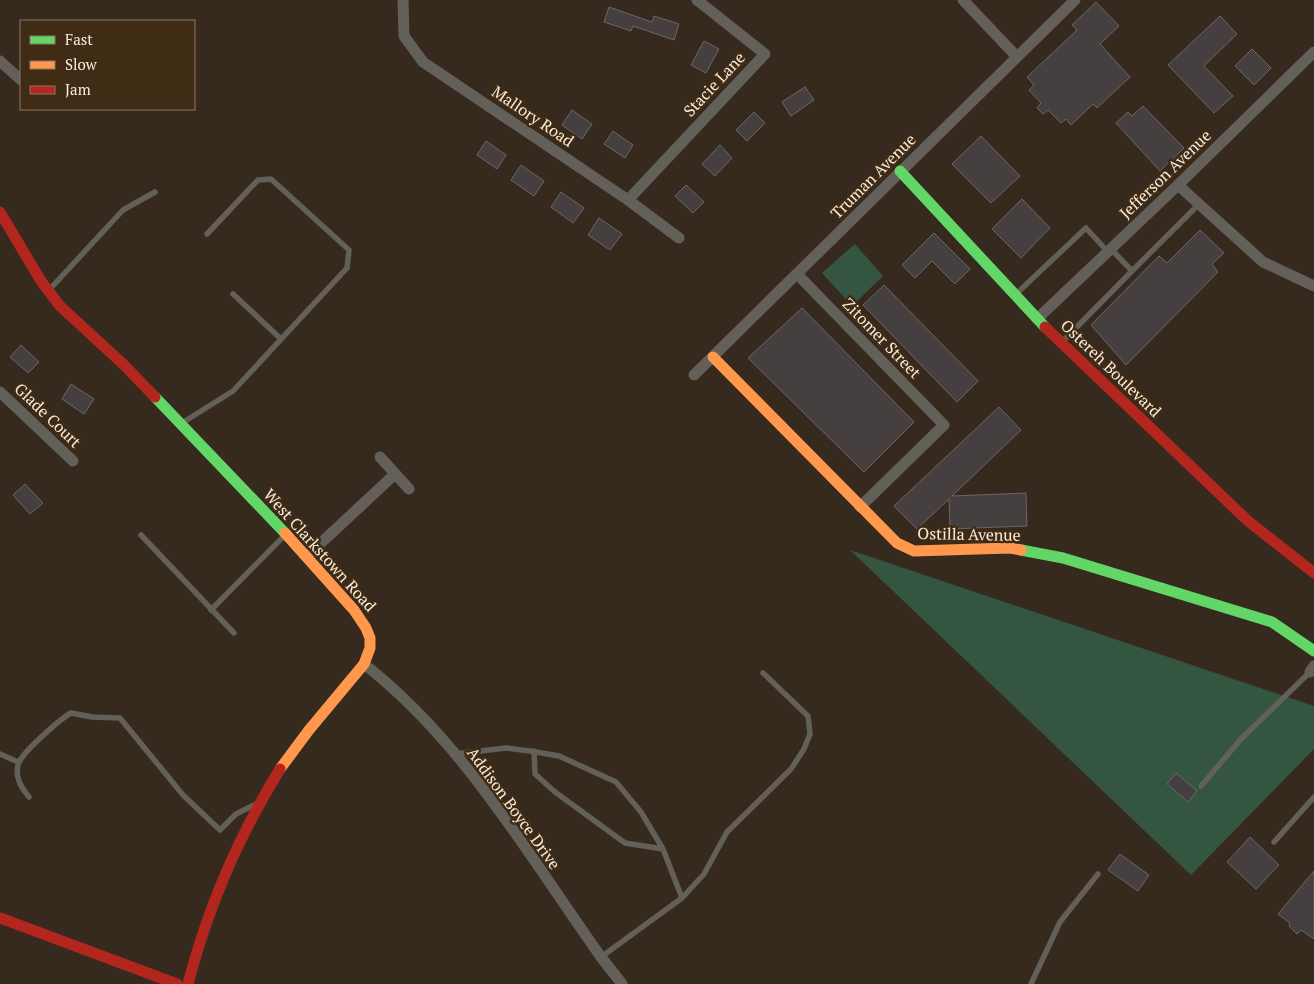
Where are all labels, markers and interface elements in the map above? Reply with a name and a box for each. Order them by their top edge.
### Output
legend [20,20,195,110]
text: Fast [65,29,93,49]
street label: Stacie Lane [678,47,750,121]
text: Slow [65,54,98,74]
text: Jam [65,79,91,99]
street label: Mallory Road [488,80,578,152]
street label: Jefferson Avenue [1114,125,1216,223]
street label: Truman Avenue [826,129,920,223]
street label: Zitomer Street [838,293,926,383]
street label: Ostereh Boulevard [1056,314,1166,422]
street label: Glade Court [10,378,86,452]
street label: West Clarkstown Road [259,484,381,616]
street label: Ostilla Avenue [917,522,1021,546]
street label: Addison Boyce Drive [462,742,566,874]

